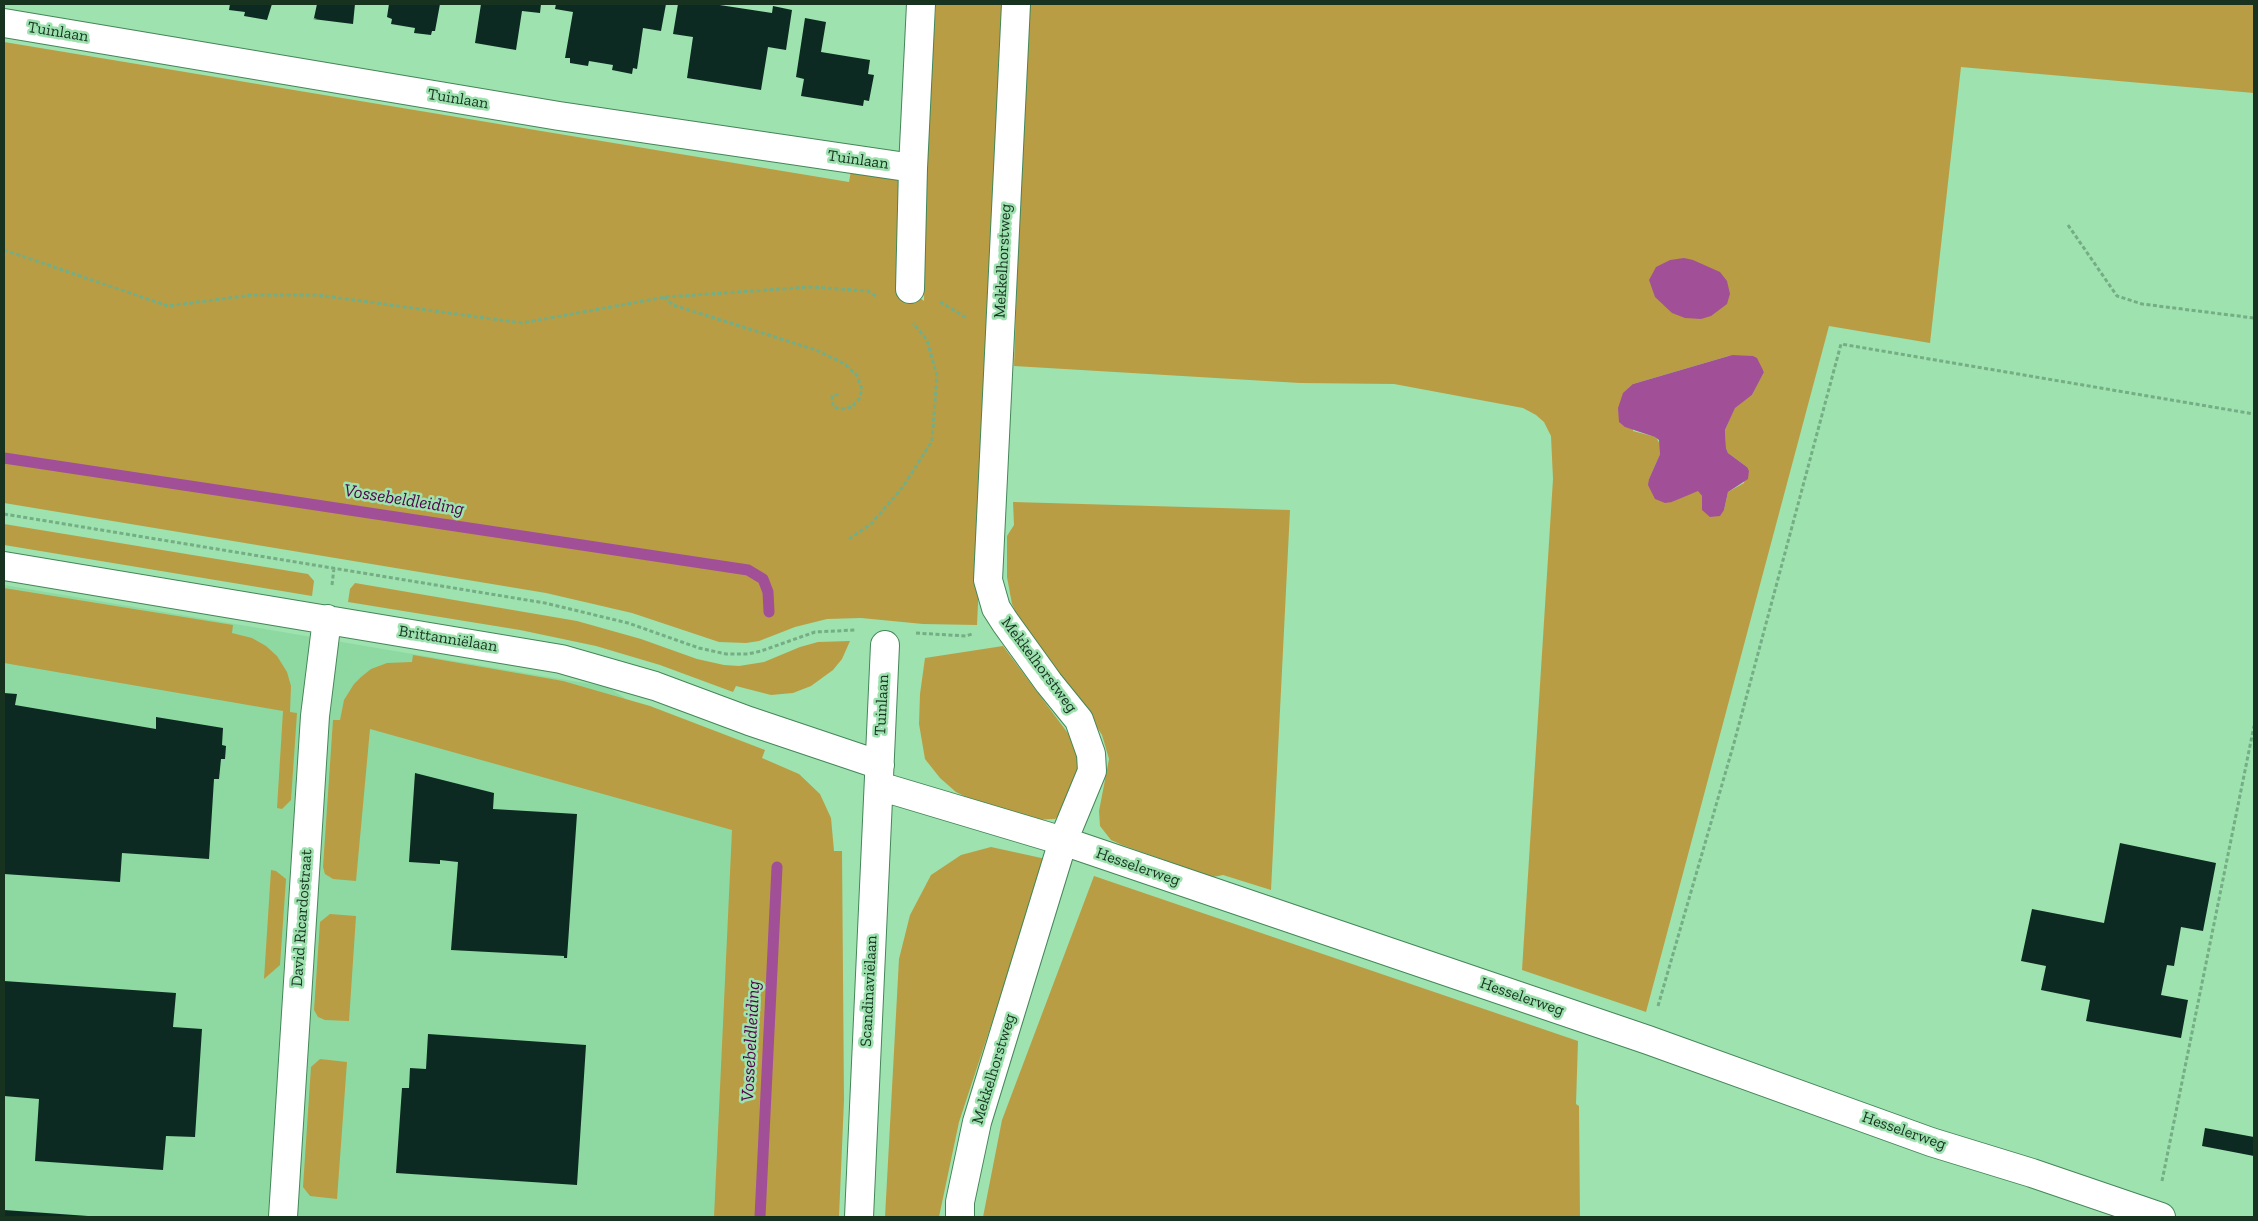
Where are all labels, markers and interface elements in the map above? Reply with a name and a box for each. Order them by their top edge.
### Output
street label: Tuinlaan [26,18,90,46]
street label: Tuinlaan [426,85,490,113]
street label: Tuinlaan [826,146,890,174]
street label: Mekkelhorstweg [990,203,1016,319]
water label: Vossebeldleiding [342,480,466,520]
street label: Mekkelhorstweg [997,613,1081,717]
street label: Brittanniëlaan [397,622,499,656]
street label: Tuinlaan [871,674,893,736]
street label: Hesselerweg [1093,844,1183,890]
street label: David Ricardostraat [288,849,316,987]
street label: Scandinaviëlaan [856,935,882,1047]
street label: Hesselerweg [1477,974,1567,1020]
water label: Vossebeldleiding [737,980,765,1102]
street label: Mekkelhorstweg [968,1011,1020,1127]
street label: Hesselerweg [1859,1108,1949,1154]

